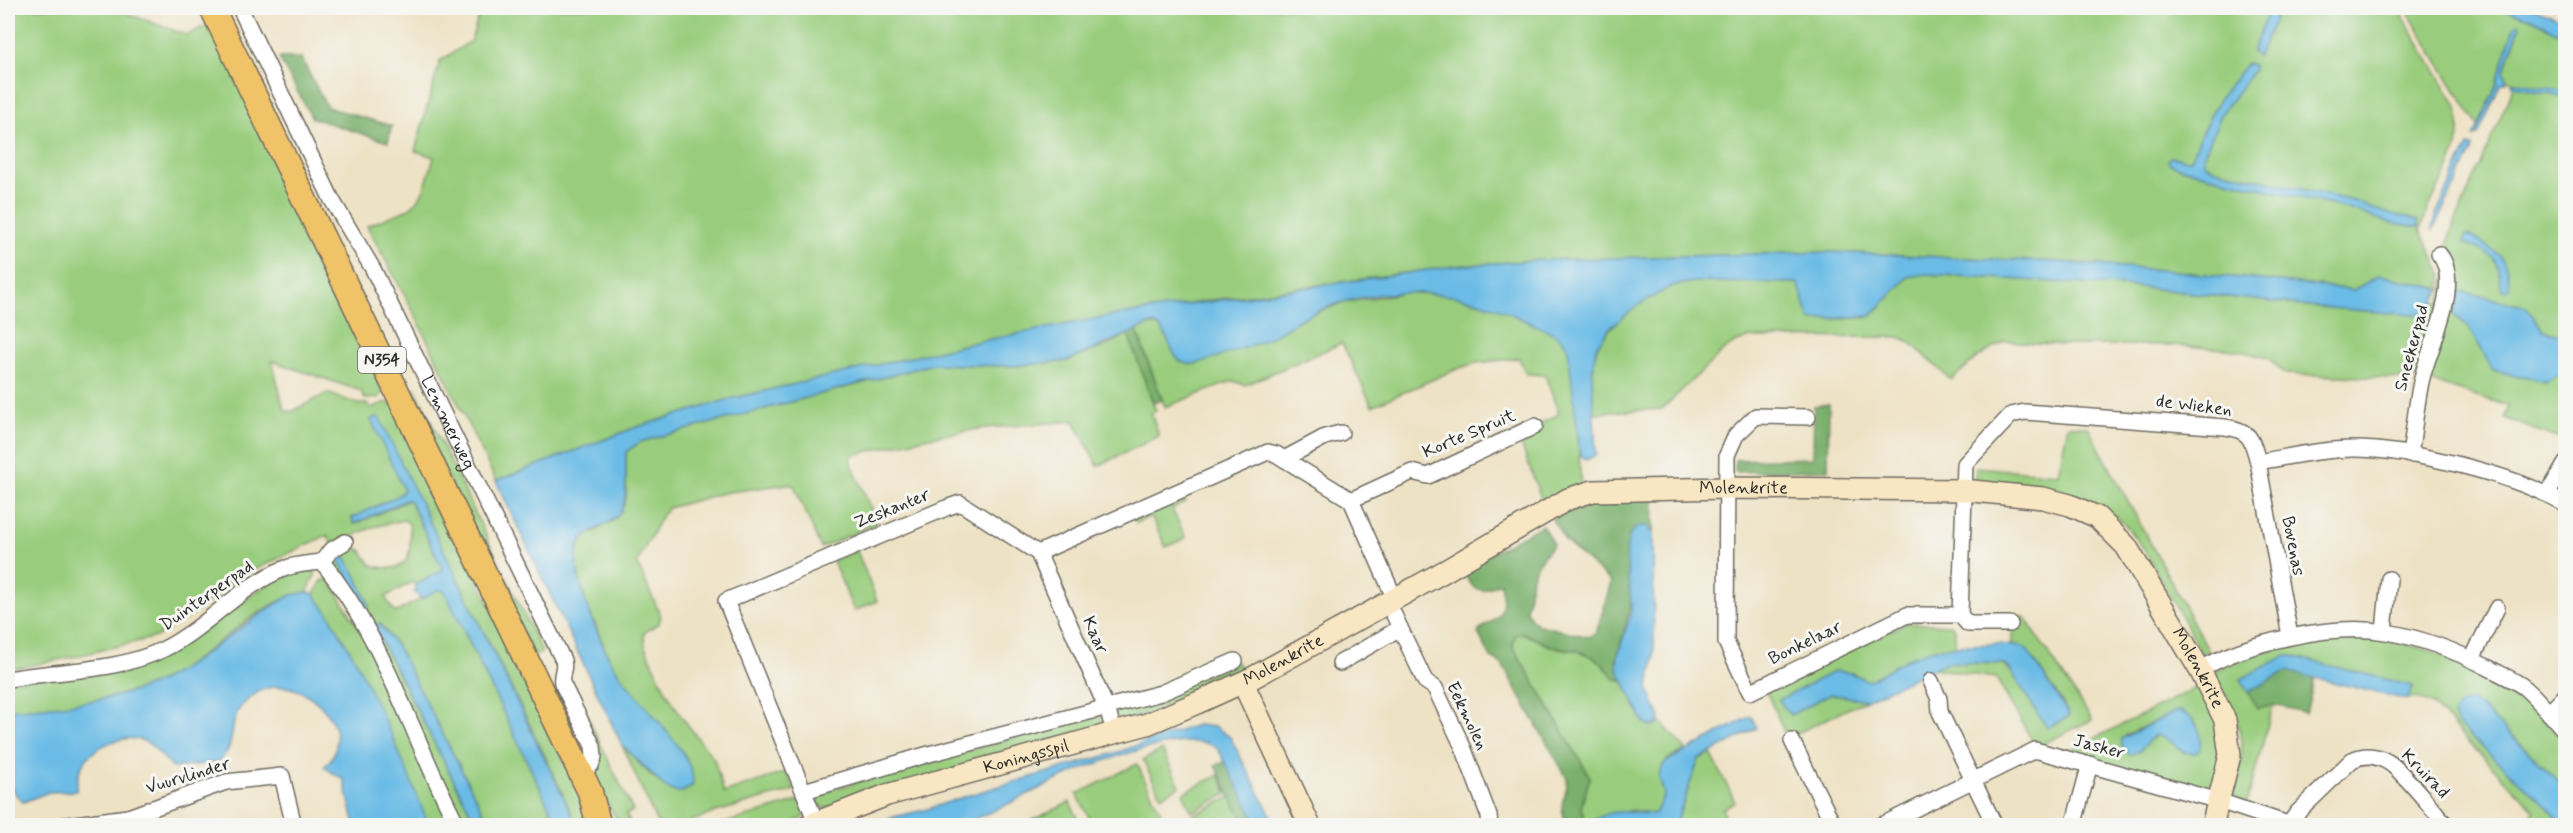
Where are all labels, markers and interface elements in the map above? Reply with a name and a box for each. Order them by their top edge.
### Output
street label: Sneekerpad [2389,302,2435,394]
road number: N354 [358,347,406,373]
street label: Lemmerweg [415,372,481,474]
street label: de Wieken [2155,389,2233,423]
street label: Korte Spruit [1419,403,1520,464]
street label: Molenkrite [1699,476,1788,501]
street label: Zeskanter [851,483,934,535]
street label: Bovenas [2275,514,2311,578]
street label: Duinterperpad [155,555,259,637]
street label: Kaar [1076,613,1114,658]
street label: Bonkelaar [1765,615,1846,671]
street label: Molenkrite [2166,623,2229,713]
street label: Molenkrite [1239,628,1328,692]
street label: Eekmolen [1440,678,1494,754]
street label: Jasker [2071,729,2128,765]
street label: Koningsspil [981,734,1072,780]
street label: Kruirad [2395,744,2455,804]
street label: Vuurvlinder [143,752,234,800]

